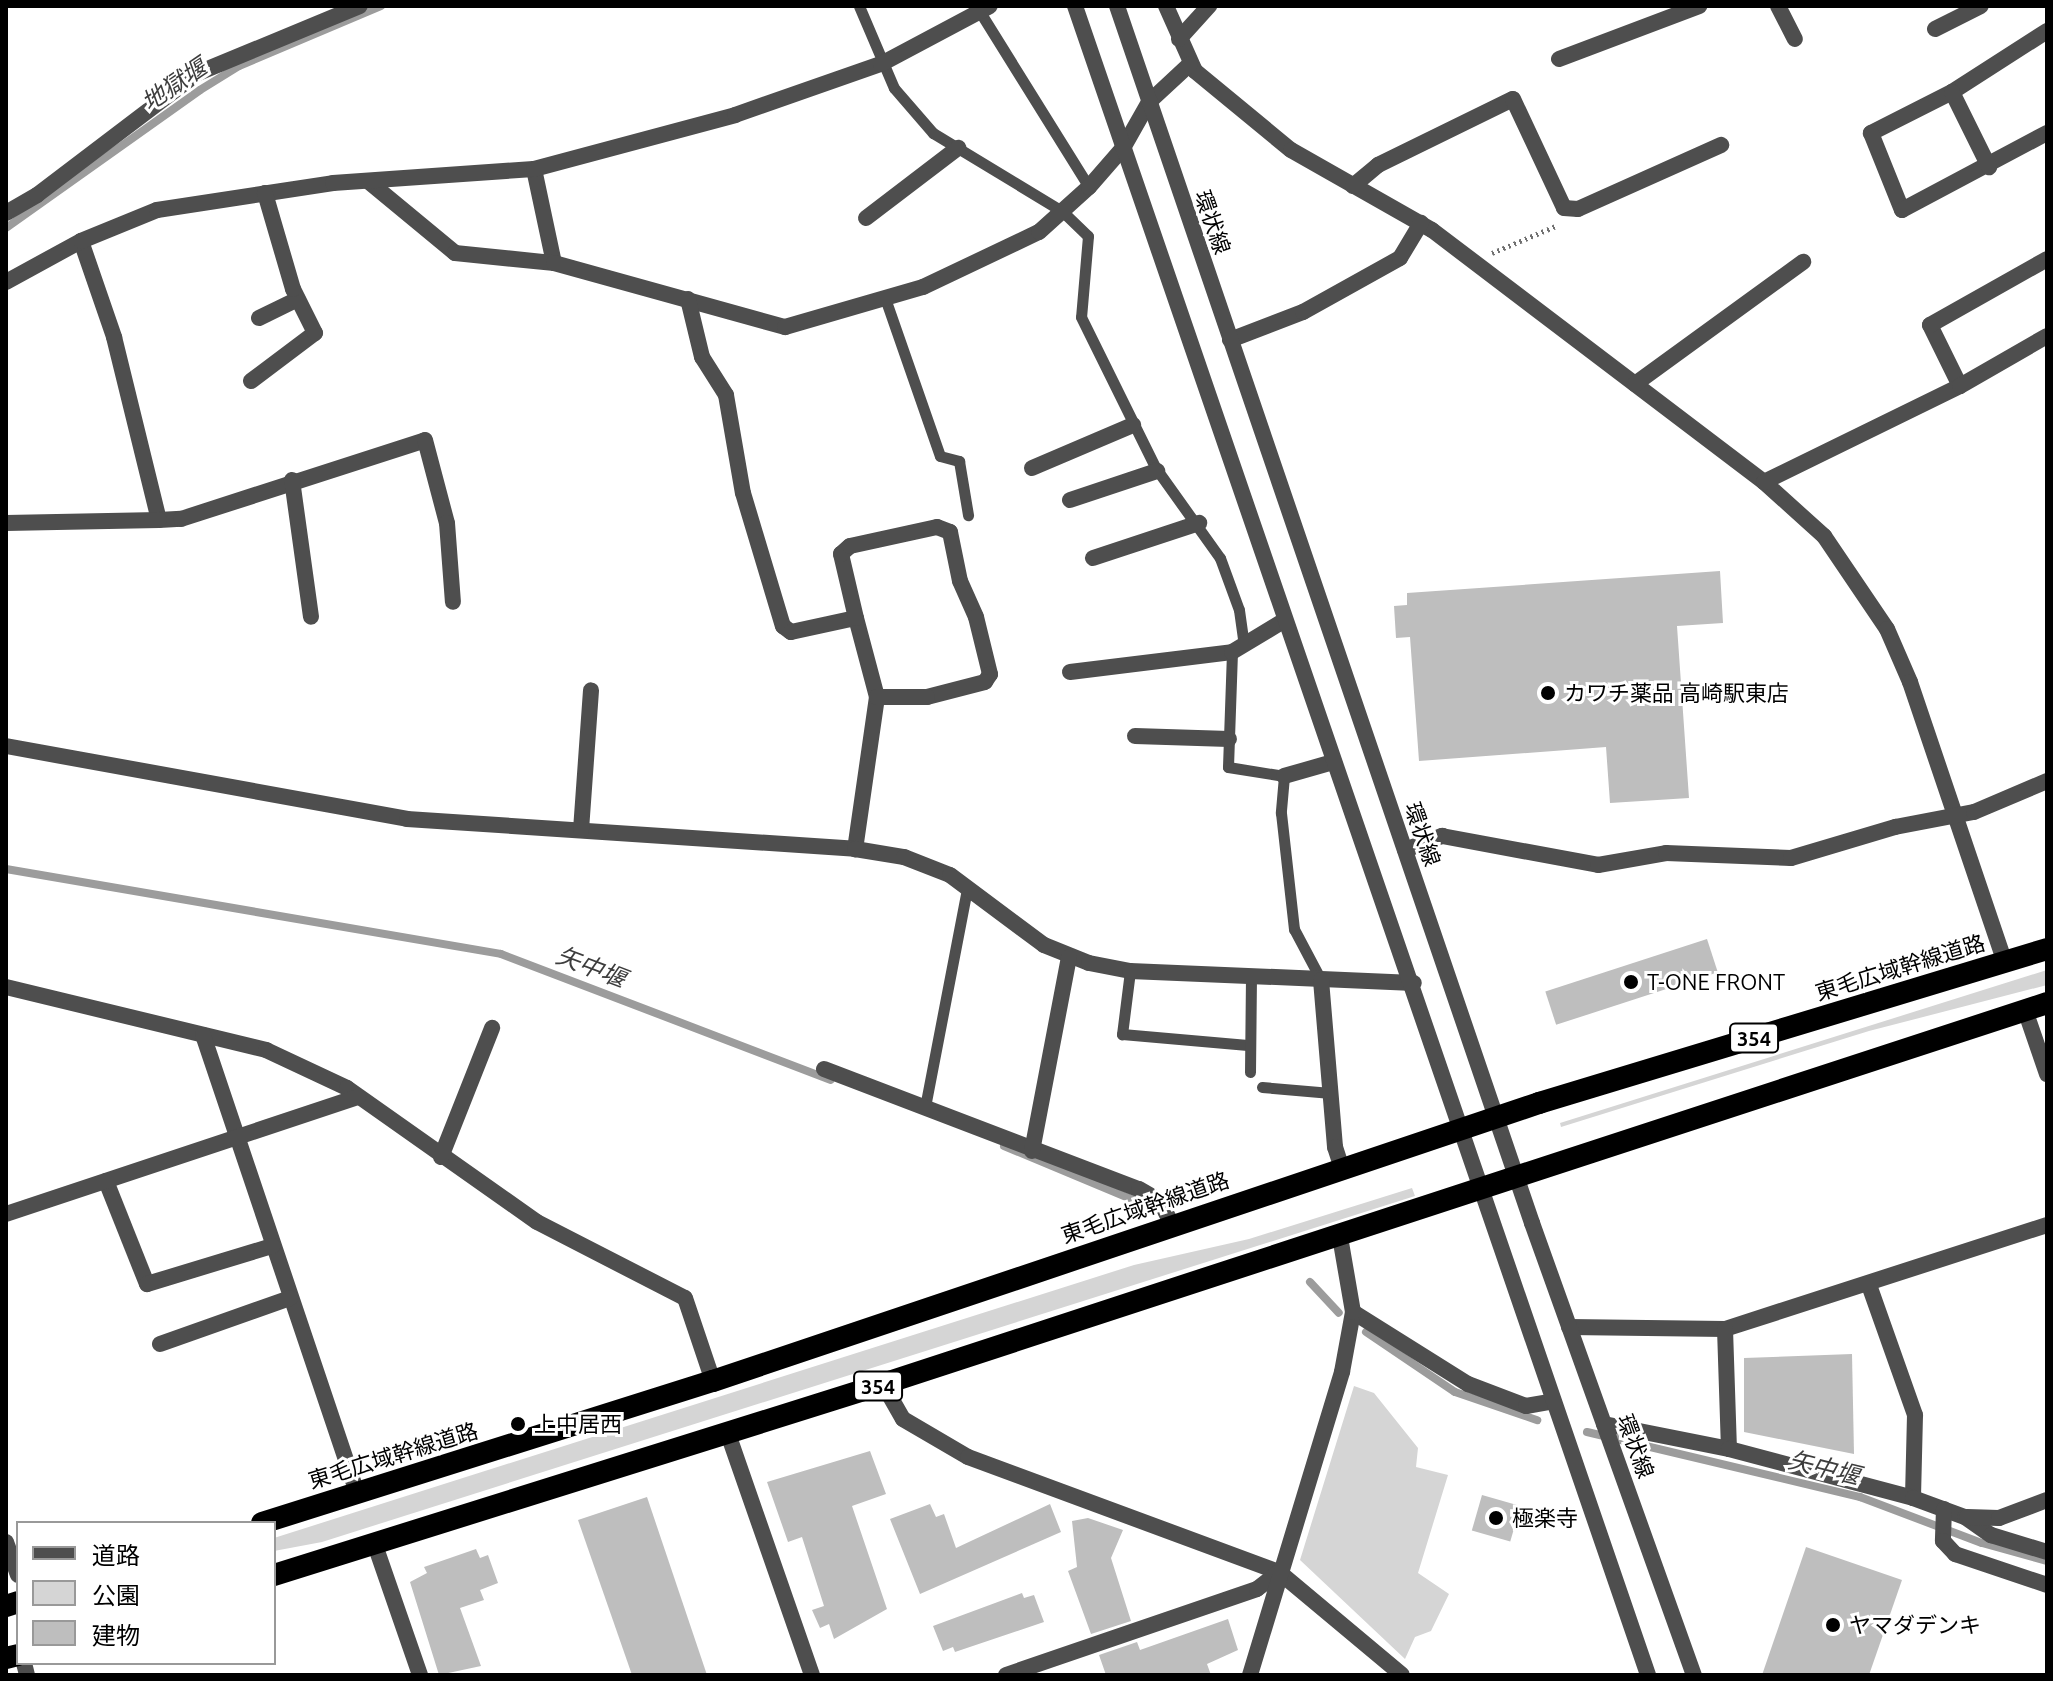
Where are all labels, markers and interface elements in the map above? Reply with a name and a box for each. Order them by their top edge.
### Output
water label: 地獄堰 [136,53,212,117]
street label: 環状線 [1190,187,1236,257]
place label: カワチ薬品 高崎駅東店 [1564,680,1789,706]
marker: カワチ薬品 高崎駅東店 [1539,684,1557,702]
street label: 環状線 [1400,799,1446,869]
street label: 東毛広域幹線道路 [1812,929,1988,1005]
water label: 矢中堰 [552,941,630,993]
place label: T-ONE FRONT [1647,969,1785,995]
marker: T-ONE FRONT [1622,973,1640,991]
road number: 354 [1728,1022,1780,1054]
street label: 東毛広域幹線道路 [1057,1166,1233,1248]
road number: 354 [852,1370,904,1402]
street label: 環状線 [1612,1410,1660,1482]
place label: 上中居西 [534,1411,622,1437]
marker: 上中居西 [509,1415,527,1433]
street label: 東毛広域幹線道路 [305,1417,481,1493]
water label: 矢中堰 [1786,1445,1862,1491]
place label: 極楽寺 [1512,1505,1578,1531]
marker: 極楽寺 [1487,1509,1505,1527]
legend [16,1521,276,1665]
text: 道路 [92,1542,140,1569]
text: 公園 [92,1582,140,1609]
place label: ヤマダデンキ [1849,1612,1981,1638]
marker: ヤマダデンキ [1824,1616,1842,1634]
text: 建物 [92,1622,140,1649]

